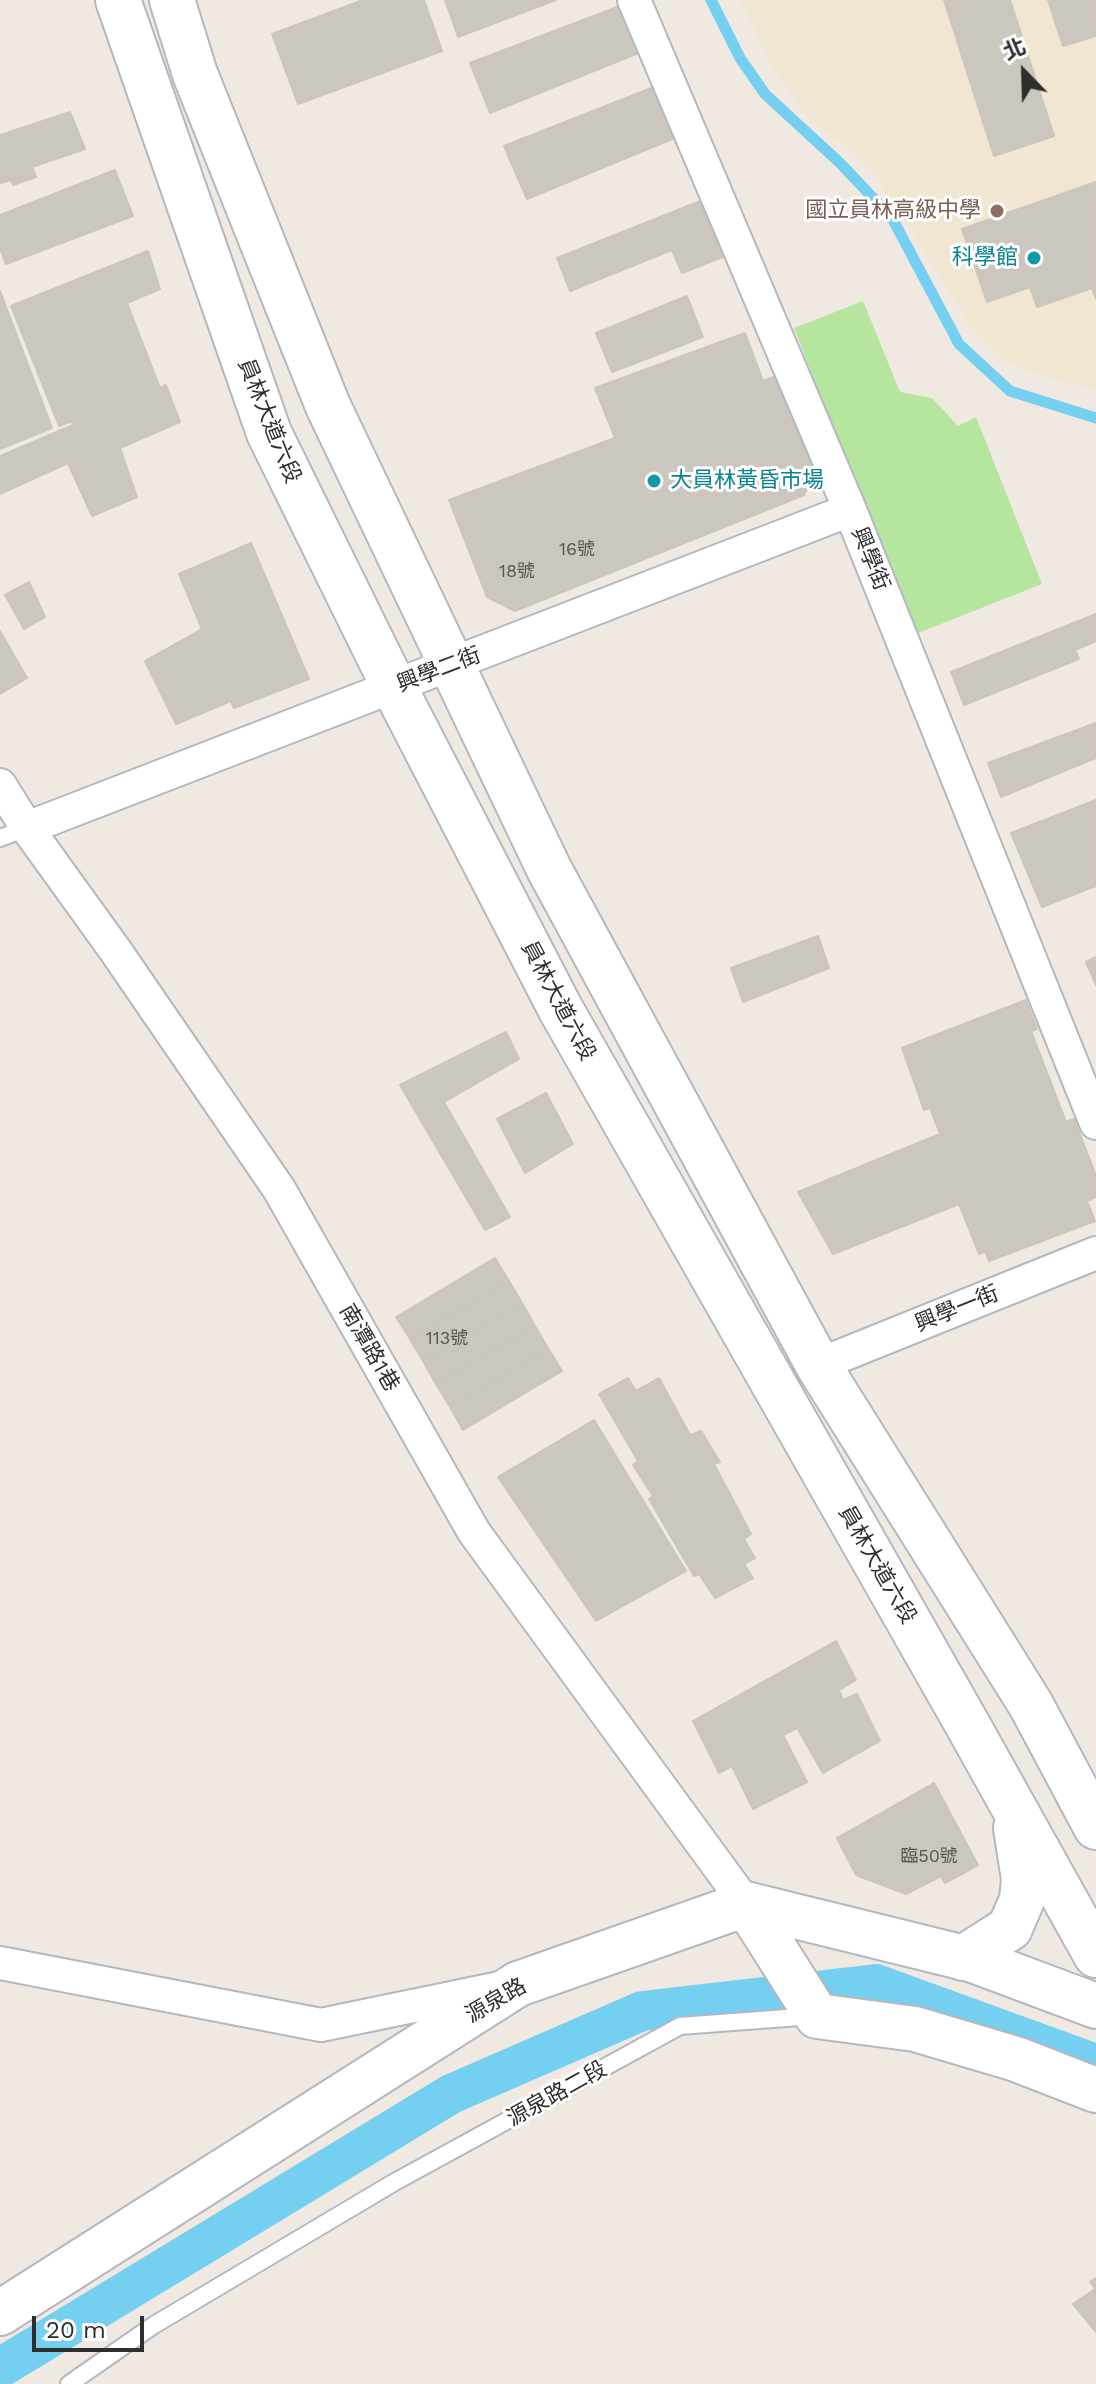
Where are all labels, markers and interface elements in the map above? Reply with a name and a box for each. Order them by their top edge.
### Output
north arrow [984,32,1064,112]
text: 北 [999,34,1029,65]
place label: 國立員林高級中學 [805,198,981,224]
marker: 國立員林高級中學 [988,202,1006,220]
place label: 科學館 [952,245,1018,271]
marker: 科學館 [1025,249,1043,267]
street label: 員林大道六段 [232,355,306,487]
place label: 大員林黃昏市場 [670,468,824,494]
marker: 大員林黃昏市場 [645,472,663,490]
street label: 興學街 [845,523,895,595]
house number: 16號 [559,539,595,561]
house number: 18號 [499,561,535,583]
street label: 興學二街 [393,642,485,698]
street label: 員林大道六段 [515,937,601,1065]
street label: 興學一街 [911,1280,1003,1338]
street label: 南潭路1巷 [333,1300,405,1396]
house number: 113號 [426,1328,468,1350]
street label: 員林大道六段 [833,1501,921,1629]
house number: 臨50號 [900,1846,958,1868]
street label: 源泉路 [461,1973,531,2029]
street label: 源泉路二段 [502,2056,612,2132]
scale bar [36,2300,148,2350]
text: 20 m [46,2316,106,2344]

